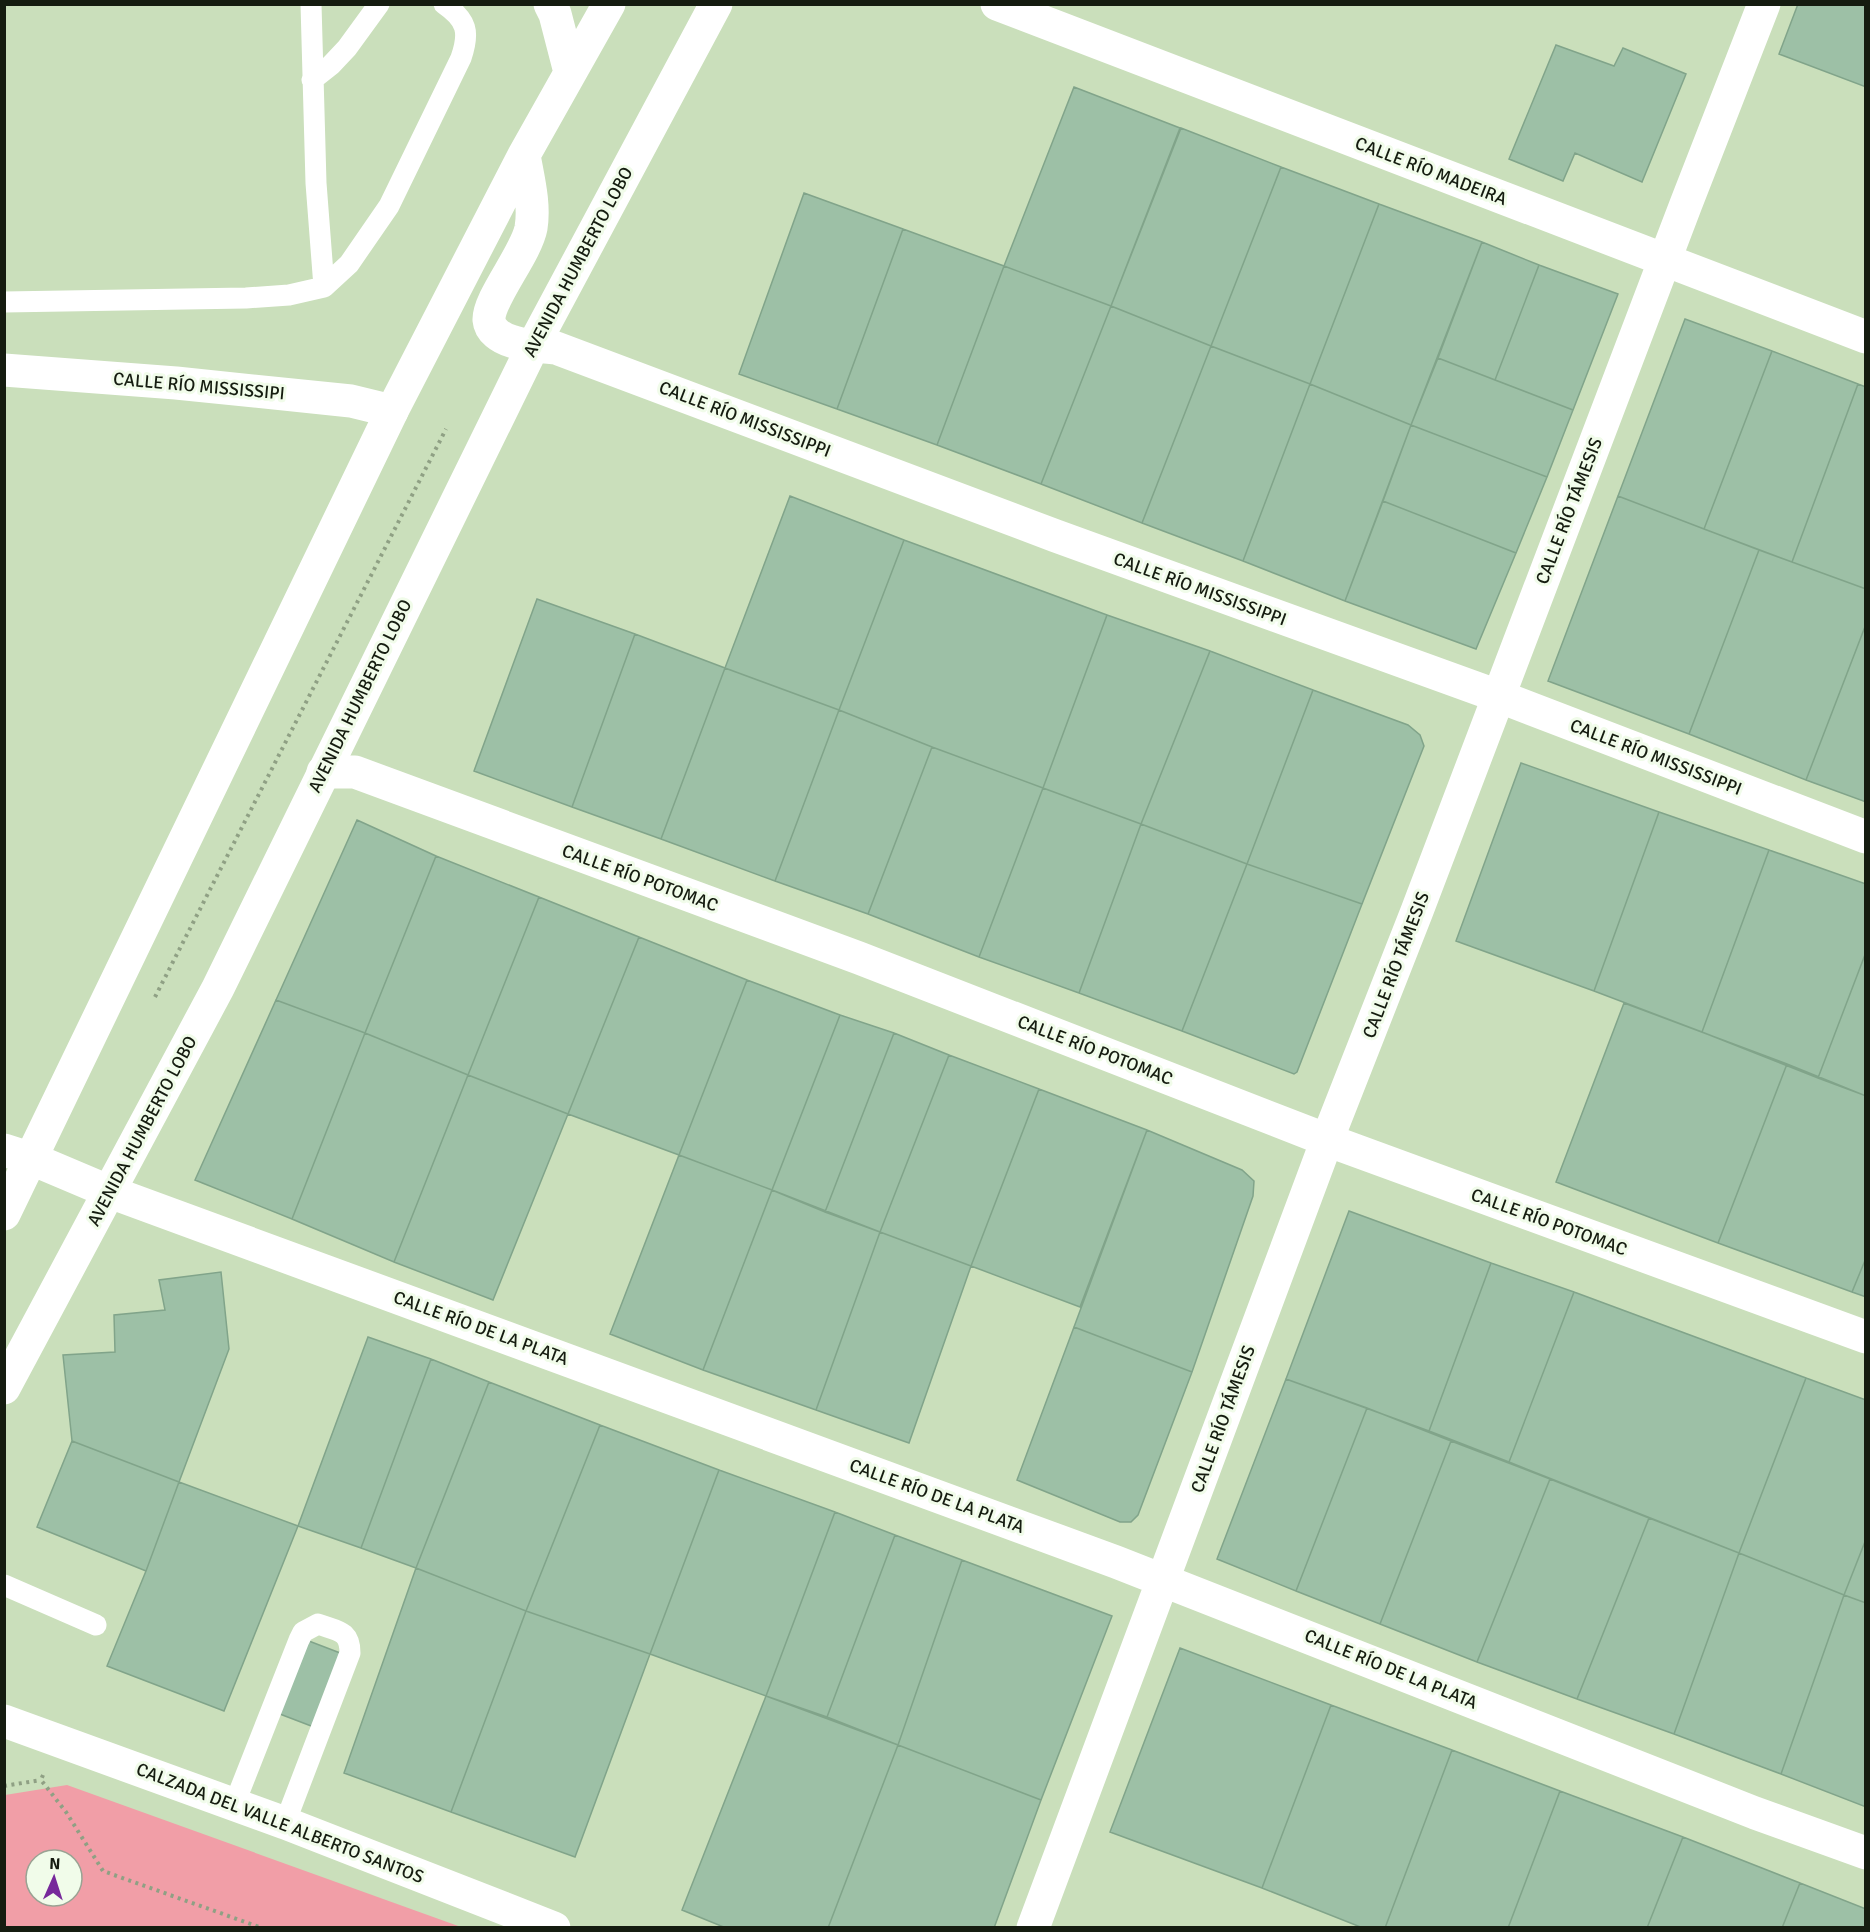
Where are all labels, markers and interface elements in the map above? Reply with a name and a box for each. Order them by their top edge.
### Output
street label: CALLE RÍO MADEIRA [1352,132,1510,210]
street label: AVENIDA HUMBERTO LOBO [518,163,638,361]
street label: CALLE RÍO MISSISSIPI [112,368,286,404]
street label: CALLE RÍO MISSISSIPPI [656,376,834,462]
street label: CALLE RÍO TÁMESIS [1531,435,1607,587]
street label: CALLE RÍO MISSISSIPPI [1111,547,1289,631]
street label: AVENIDA HUMBERTO LOBO [304,596,416,796]
street label: CALLE RÍO MISSISSIPPI [1567,714,1745,800]
street label: CALLE RÍO POTOMAC [559,840,721,916]
street label: CALLE RÍO TÁMESIS [1358,889,1434,1041]
street label: CALLE RÍO POTOMAC [1014,1010,1176,1090]
street label: AVENIDA HUMBERTO LOBO [82,1032,202,1230]
street label: CALLE RÍO POTOMAC [1468,1184,1630,1260]
street label: CALLE RÍO DE LA PLATA [391,1286,571,1370]
street label: CALLE RÍO TÁMESIS [1186,1342,1260,1496]
street label: CALLE RÍO DE LA PLATA [847,1454,1027,1538]
street label: CALLE RÍO DE LA PLATA [1301,1624,1481,1714]
street label: CALZADA DEL VALLE ALBERTO SANTOS [133,1758,427,1888]
north arrow [24,1848,84,1908]
text: N [49,1854,61,1874]

